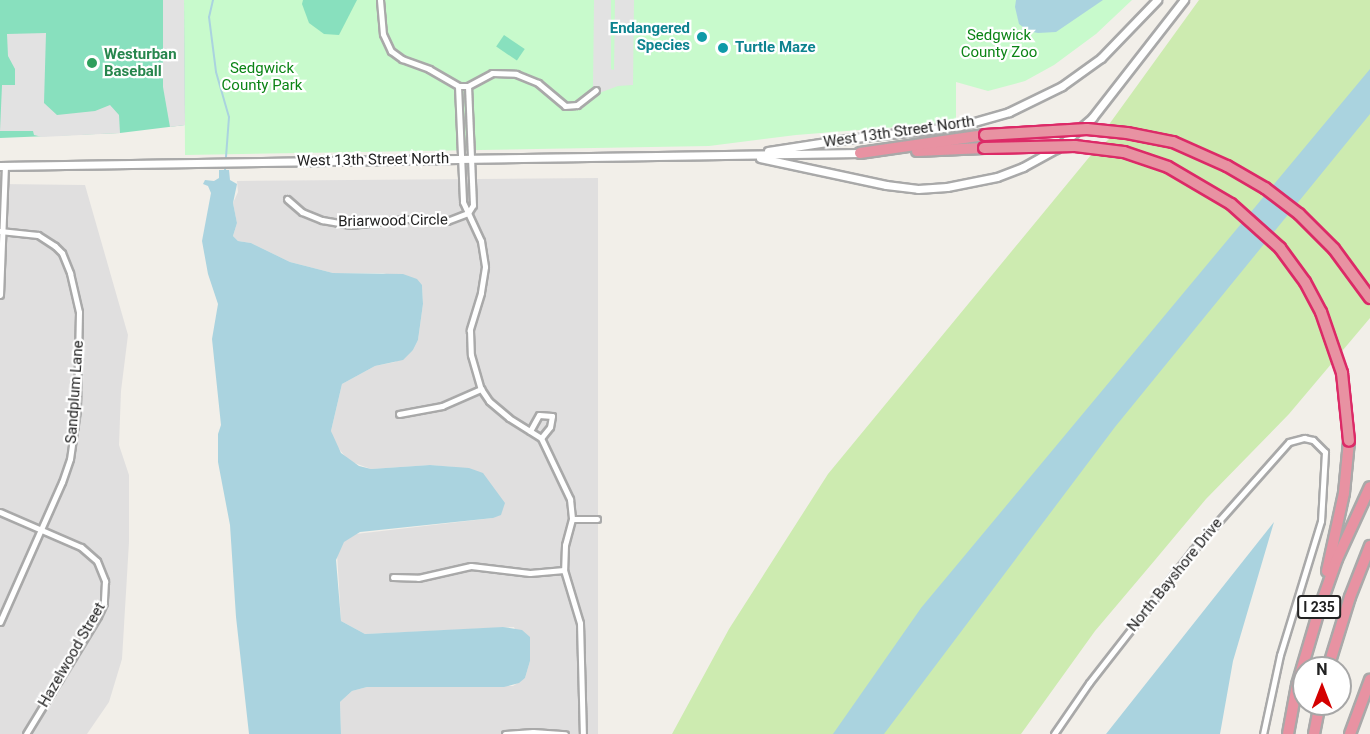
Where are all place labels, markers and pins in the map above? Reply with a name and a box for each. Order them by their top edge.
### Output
place label: Endangered Species [610,19,690,54]
marker: Endangered Species [695,30,709,44]
place label: Turtle Maze [735,39,816,57]
marker: Turtle Maze [716,41,730,55]
place label: Westurban Baseball [104,45,177,80]
marker: Westurban Baseball [85,56,99,70]

